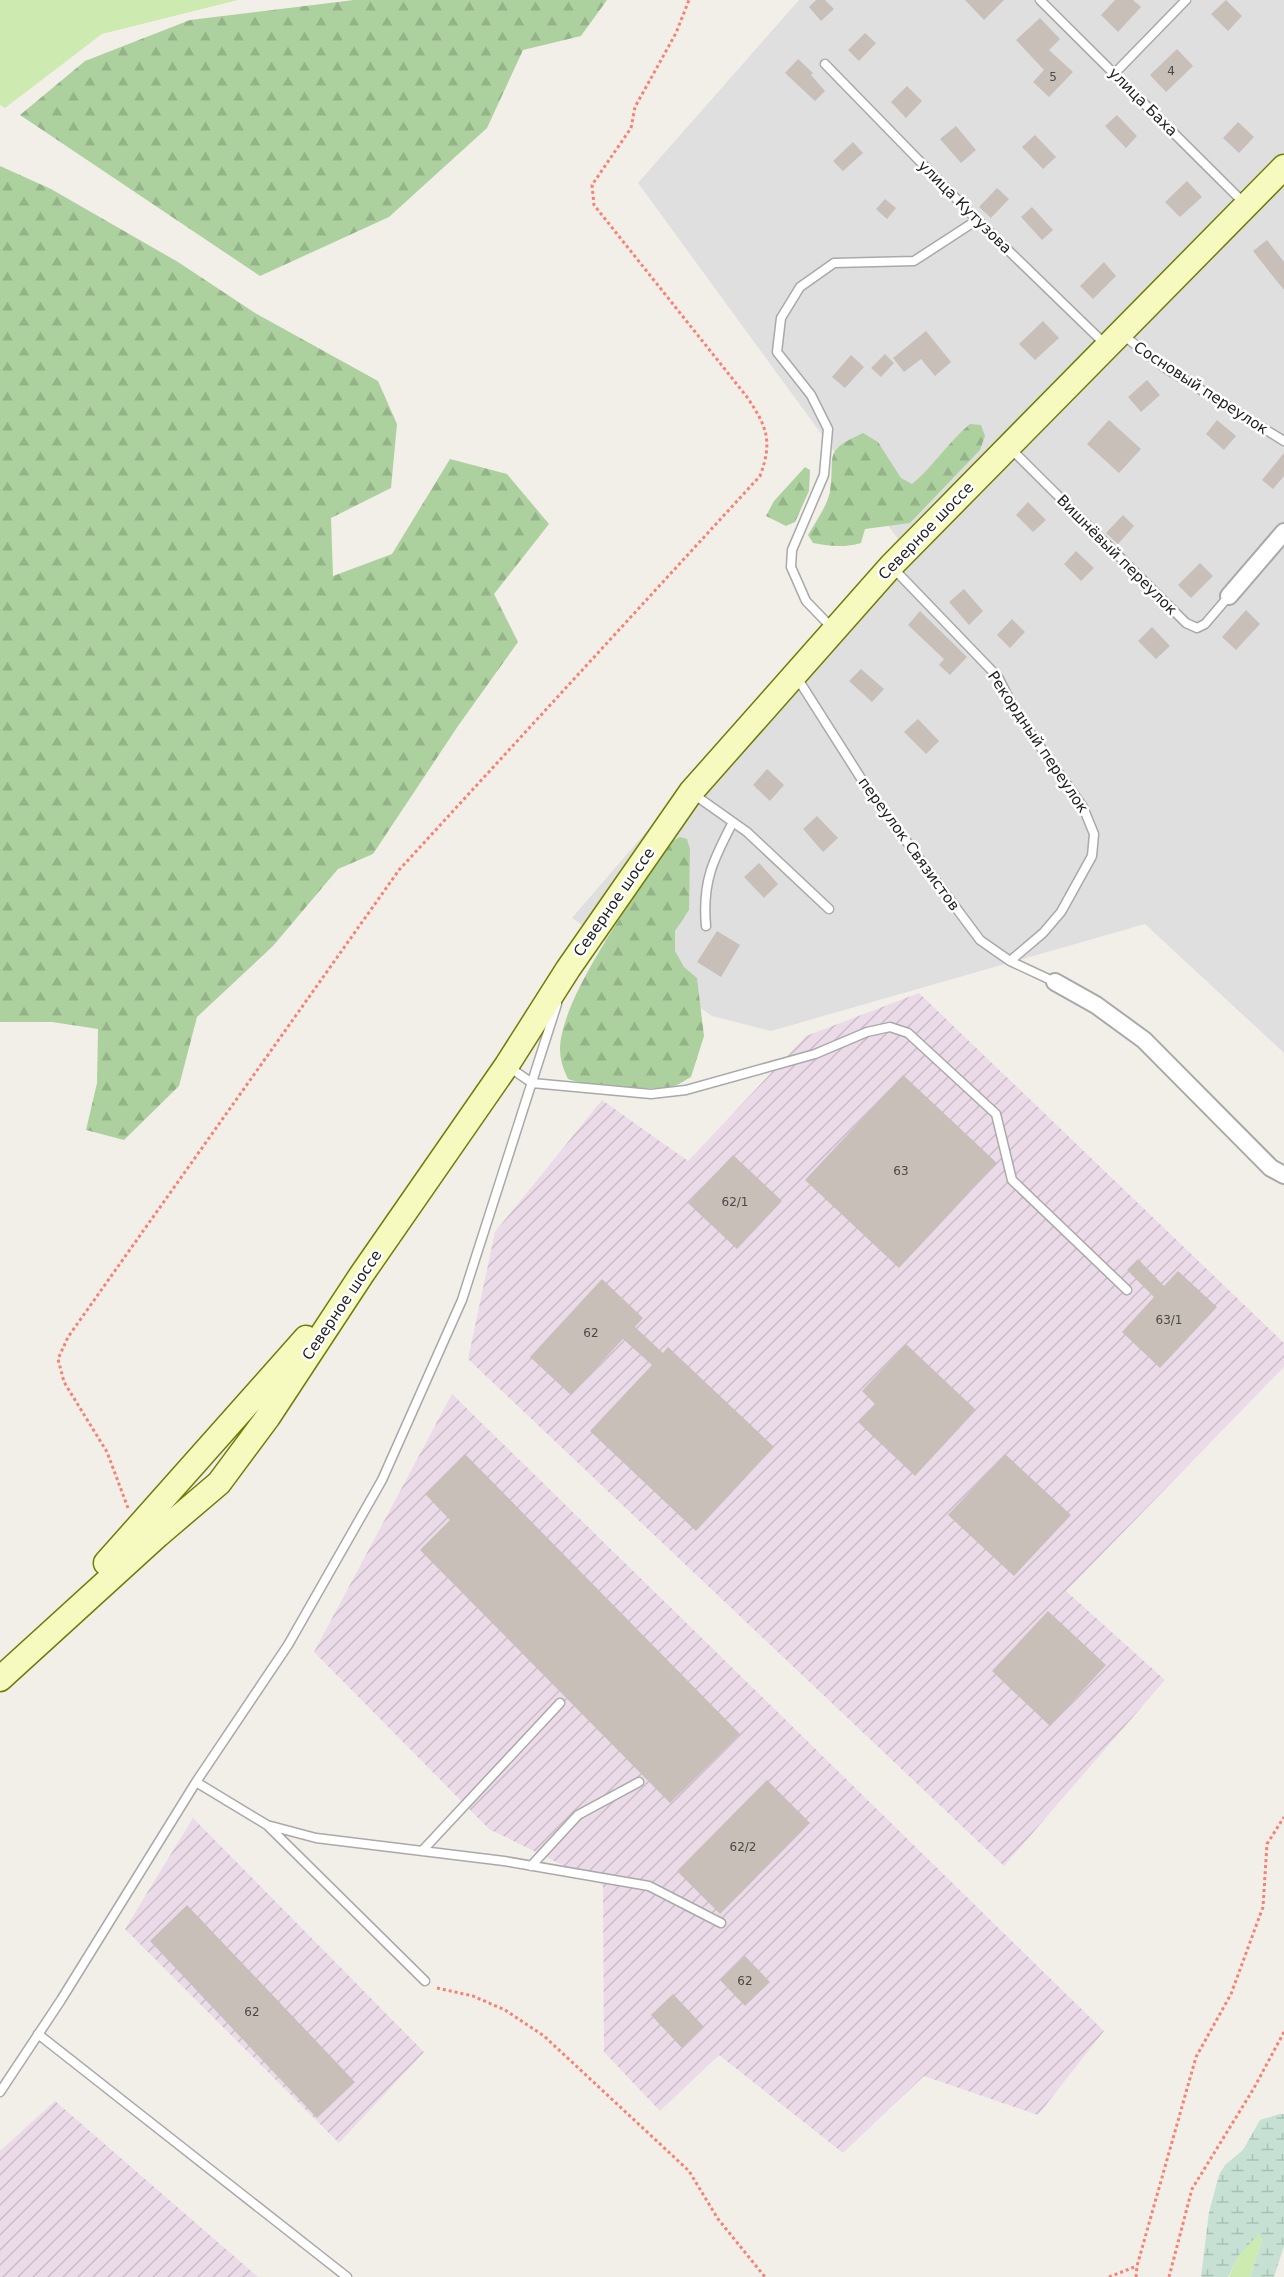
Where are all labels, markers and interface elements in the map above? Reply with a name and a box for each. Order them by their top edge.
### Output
street label: улица Баха [1105,64,1181,140]
house number: 4 [1167,64,1175,78]
house number: 5 [1049,70,1057,84]
street label: улица Кутузова [915,157,1015,257]
street label: Сосновый переулок [1130,338,1272,438]
street label: Северное шоссе [875,478,977,584]
street label: Вишнёвый переулок [1053,491,1181,619]
street label: Рекордный переулок [984,668,1092,816]
street label: переулок Связистов [855,774,963,914]
street label: Северное шоссе [570,844,658,960]
house number: 63 [893,1164,909,1178]
house number: 62/1 [722,1195,748,1209]
street label: Северное шоссе [298,1247,386,1363]
house number: 63/1 [1156,1313,1182,1327]
house number: 62 [583,1326,599,1340]
house number: 62/2 [730,1840,756,1854]
house number: 62 [737,1974,753,1988]
house number: 62 [244,2005,260,2019]

